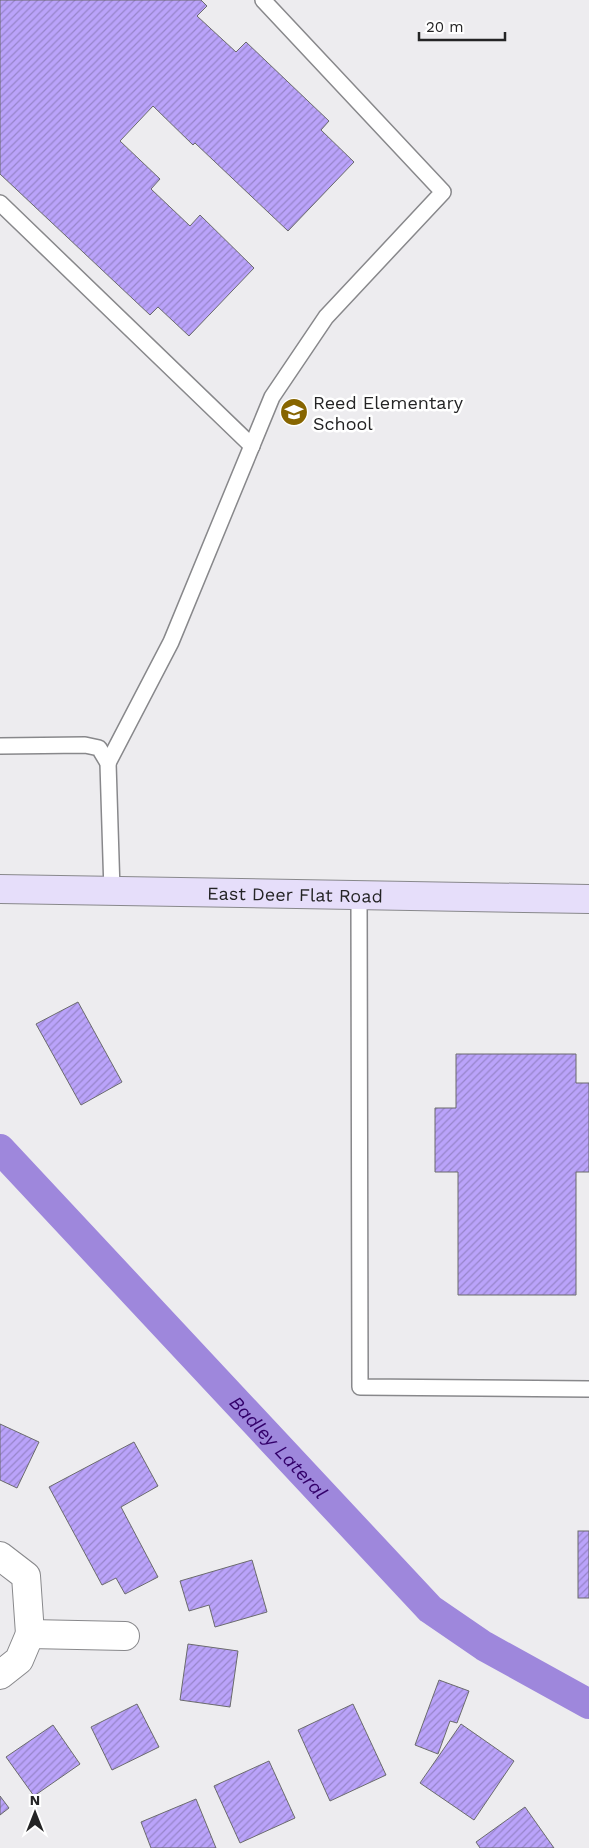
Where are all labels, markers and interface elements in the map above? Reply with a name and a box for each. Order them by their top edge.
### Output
scale bar [419,10,505,42]
text: 20 m [426,18,464,36]
place label: Reed Elementary School [313,392,464,434]
school or university icon: Reed Elementary School [279,397,309,427]
street label: East Deer Flat Road [207,882,383,906]
water label: Badley Lateral [225,1391,333,1504]
north arrow [10,1788,60,1838]
text: N [30,1792,40,1808]

